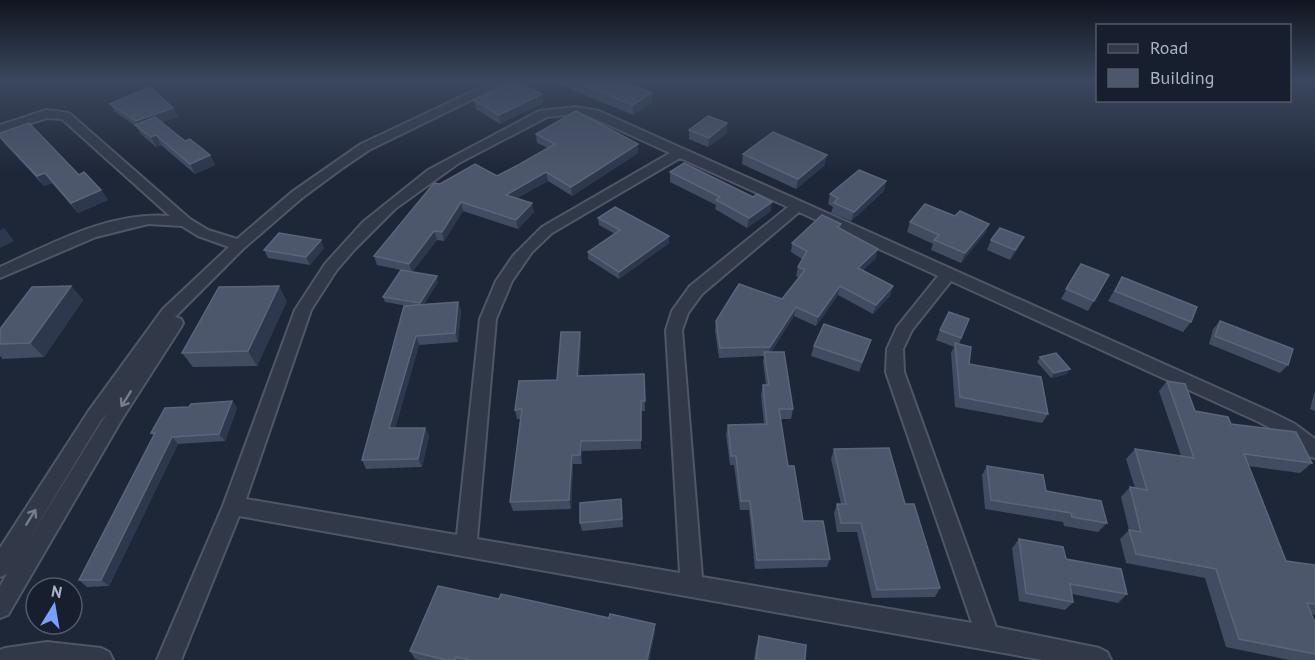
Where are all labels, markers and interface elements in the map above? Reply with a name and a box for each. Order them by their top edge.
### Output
legend [1096,24,1291,102]
text: Road [1150,36,1188,59]
text: Building [1150,66,1214,89]
one-way arrow [119,390,132,407]
one-way arrow [26,509,38,526]
north arrow [24,576,84,636]
text: N [50,580,64,602]

